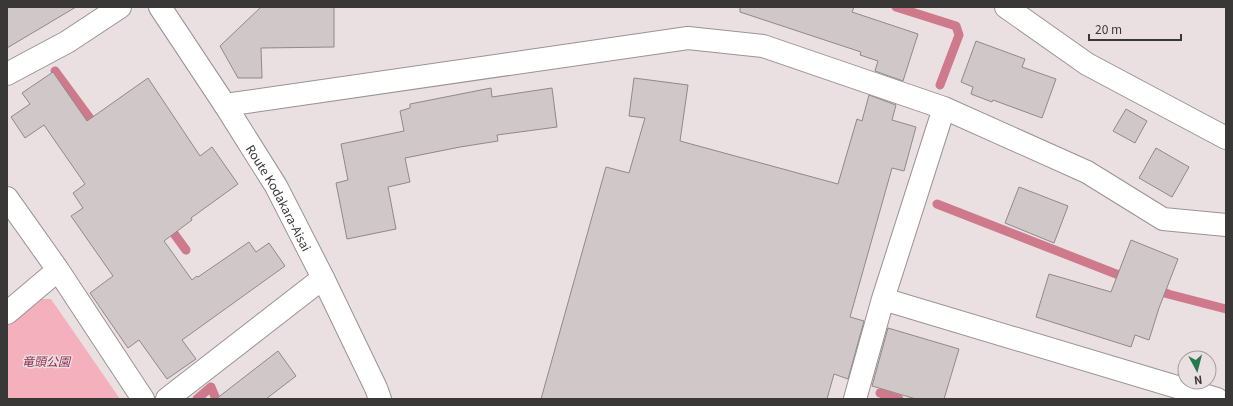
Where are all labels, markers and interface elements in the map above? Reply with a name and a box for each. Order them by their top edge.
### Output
scale bar [1089,16,1181,42]
text: 20 m [1095,20,1122,37]
street label: Route Kodakara-Aisai [243,141,316,254]
north arrow [1177,350,1217,390]
park label: 竜頭公園 [22,352,72,369]
text: N [1193,372,1203,389]

